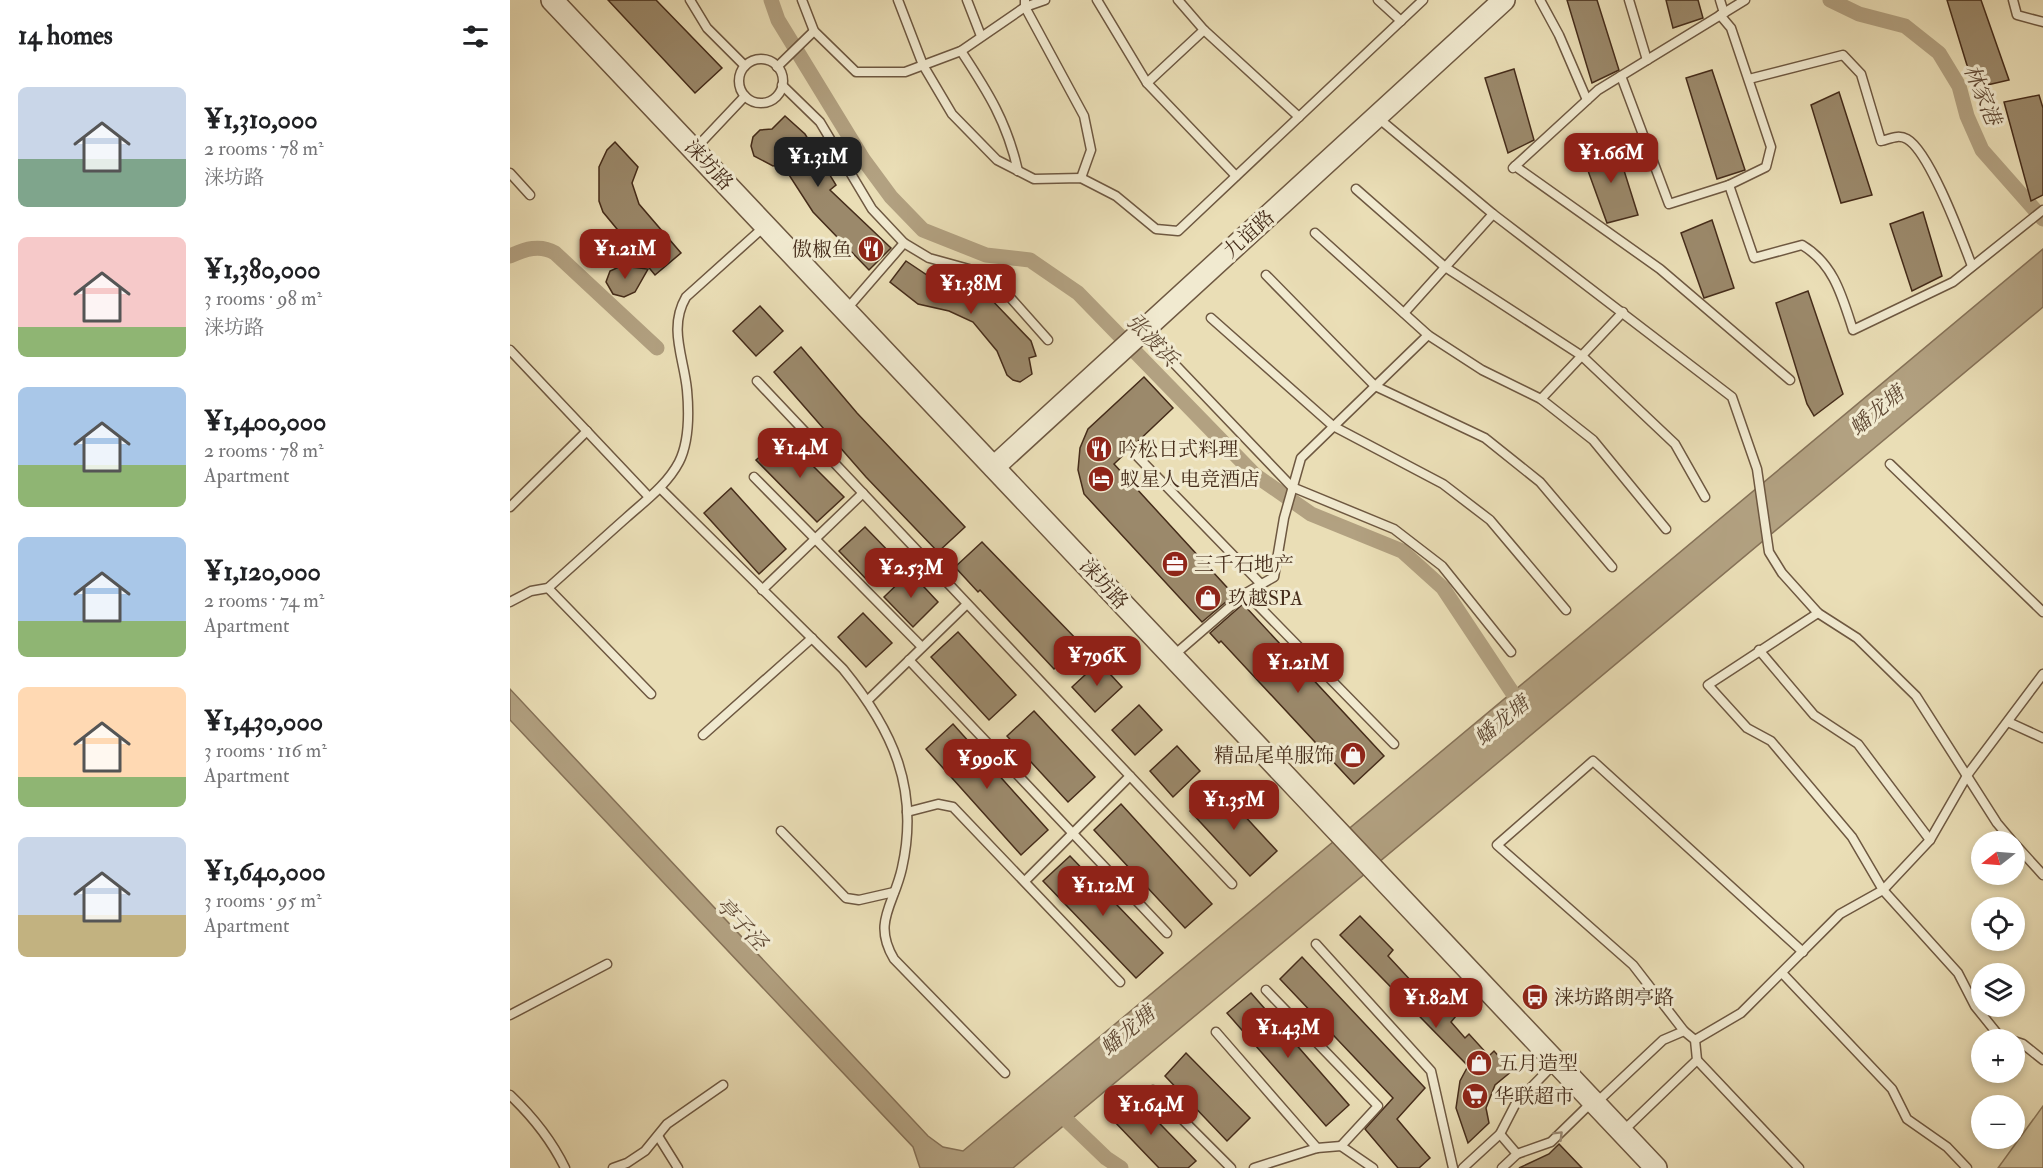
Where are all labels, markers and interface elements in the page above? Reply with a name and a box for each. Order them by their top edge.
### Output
text: 14 homes [18,20,113,52]
icon: filters [459,20,492,53]
water label: 林家港 [1957,61,2008,132]
text: ¥1,310,000 [204,104,318,136]
icon: home [66,111,138,183]
pin: ¥1.66M [1562,133,1660,184]
street label: 涞坊路 [679,135,739,195]
text: 2 rooms · 78 m² [204,136,324,161]
pin: ¥1.31M [769,137,867,188]
text: ¥1.66M [1578,140,1644,165]
text: ¥1.31M [788,144,848,169]
text: 涞坊路 [204,165,264,190]
street label: 九谊路 [1218,205,1280,263]
pin: ¥1.21M [576,229,674,280]
restaurant icon: 傲椒鱼 [856,234,886,264]
text: ¥1.21M [594,236,656,261]
place label: 傲椒鱼 [792,237,852,262]
text: ¥1,380,000 [204,254,321,286]
icon: home [66,261,138,333]
pin: ¥1.38M [922,264,1020,315]
text: ¥1.38M [940,271,1002,296]
text: 3 rooms · 98 m² [204,286,322,311]
water label: 张渡浜 [1120,308,1185,373]
text: 涞坊路 [204,315,264,340]
water label: 蟠龙塘 [1844,378,1912,442]
text: ¥1,400,000 [204,406,326,438]
icon: home [66,411,138,483]
pin: ¥1.4M [758,428,842,479]
restaurant icon: 吟松日式料理 [1084,434,1114,464]
text: ¥1.4M [772,435,828,460]
place label: 吟松日式料理 [1118,437,1238,462]
text: 2 rooms · 78 m² [204,438,324,463]
text: Apartment [204,463,289,488]
hotel icon: 蚁星人电竞酒店 [1086,464,1116,494]
place label: 蚁星人电竞酒店 [1120,467,1260,492]
pin: ¥2.53M [862,548,960,599]
office icon: 三千石地产 [1160,549,1190,579]
place label: 三千石地产 [1194,552,1294,577]
street label: 涞坊路 [1074,554,1134,614]
text: ¥2.53M [879,555,943,580]
text: ¥1,120,000 [204,556,321,588]
icon: home [66,561,138,633]
shop icon: 玖越SPA [1193,583,1223,613]
place label: 玖越SPA [1228,586,1303,611]
text: 2 rooms · 74 m² [204,588,325,613]
text: Apartment [204,613,289,638]
pin: ¥796K [1055,636,1139,687]
text: ¥796K [1068,643,1126,668]
pin: ¥1.21M [1249,643,1347,694]
text: ¥1.21M [1267,650,1329,675]
water label: 蟠龙塘 [1469,688,1537,752]
text: ¥1,430,000 [204,706,323,738]
icon: home [66,711,138,783]
text: 3 rooms · 116 m² [204,738,327,763]
pin: ¥990K [945,739,1029,790]
shop icon: 精品尾单服饰 [1338,740,1368,770]
place label: 精品尾单服饰 [1214,743,1334,768]
text: ¥990K [957,746,1017,771]
text: Apartment [204,763,289,788]
pin: ¥1.35M [1185,780,1283,831]
text: ¥1.35M [1203,787,1265,812]
north arrow [1971,831,2025,885]
map controls [1971,831,2025,1149]
text: ¥1,640,000 [204,856,326,888]
icon: home [66,861,138,933]
pin: ¥1.12M [1054,866,1152,917]
text: ¥1.12M [1072,873,1134,898]
text: 3 rooms · 95 m² [204,888,322,913]
water label: 亭子泾 [710,892,774,958]
button: locate [1971,897,2025,951]
text: Apartment [204,913,289,938]
button: layers [1971,963,2025,1017]
pin: ¥1.82M [1387,978,1485,1029]
bus stop icon: 涞坊路朗亭路 [1520,982,1550,1012]
text: ¥1.82M [1404,985,1468,1010]
place label: 涞坊路朗亭路 [1554,985,1674,1010]
water label: 蟠龙塘 [1095,998,1163,1062]
pin: ¥1.43M [1239,1008,1337,1059]
text: ¥1.43M [1256,1015,1320,1040]
button: + [1971,1029,2025,1083]
shop icon: 五月造型 [1464,1048,1494,1078]
place label: 五月造型 [1498,1051,1578,1076]
supermarket icon: 华联超市 [1460,1081,1490,1111]
place label: 华联超市 [1494,1084,1574,1109]
pin: ¥1.64M [1102,1085,1200,1136]
text: ¥1.64M [1118,1092,1184,1117]
button: − [1971,1095,2025,1149]
one-way arrow [1552,1131,1563,1142]

